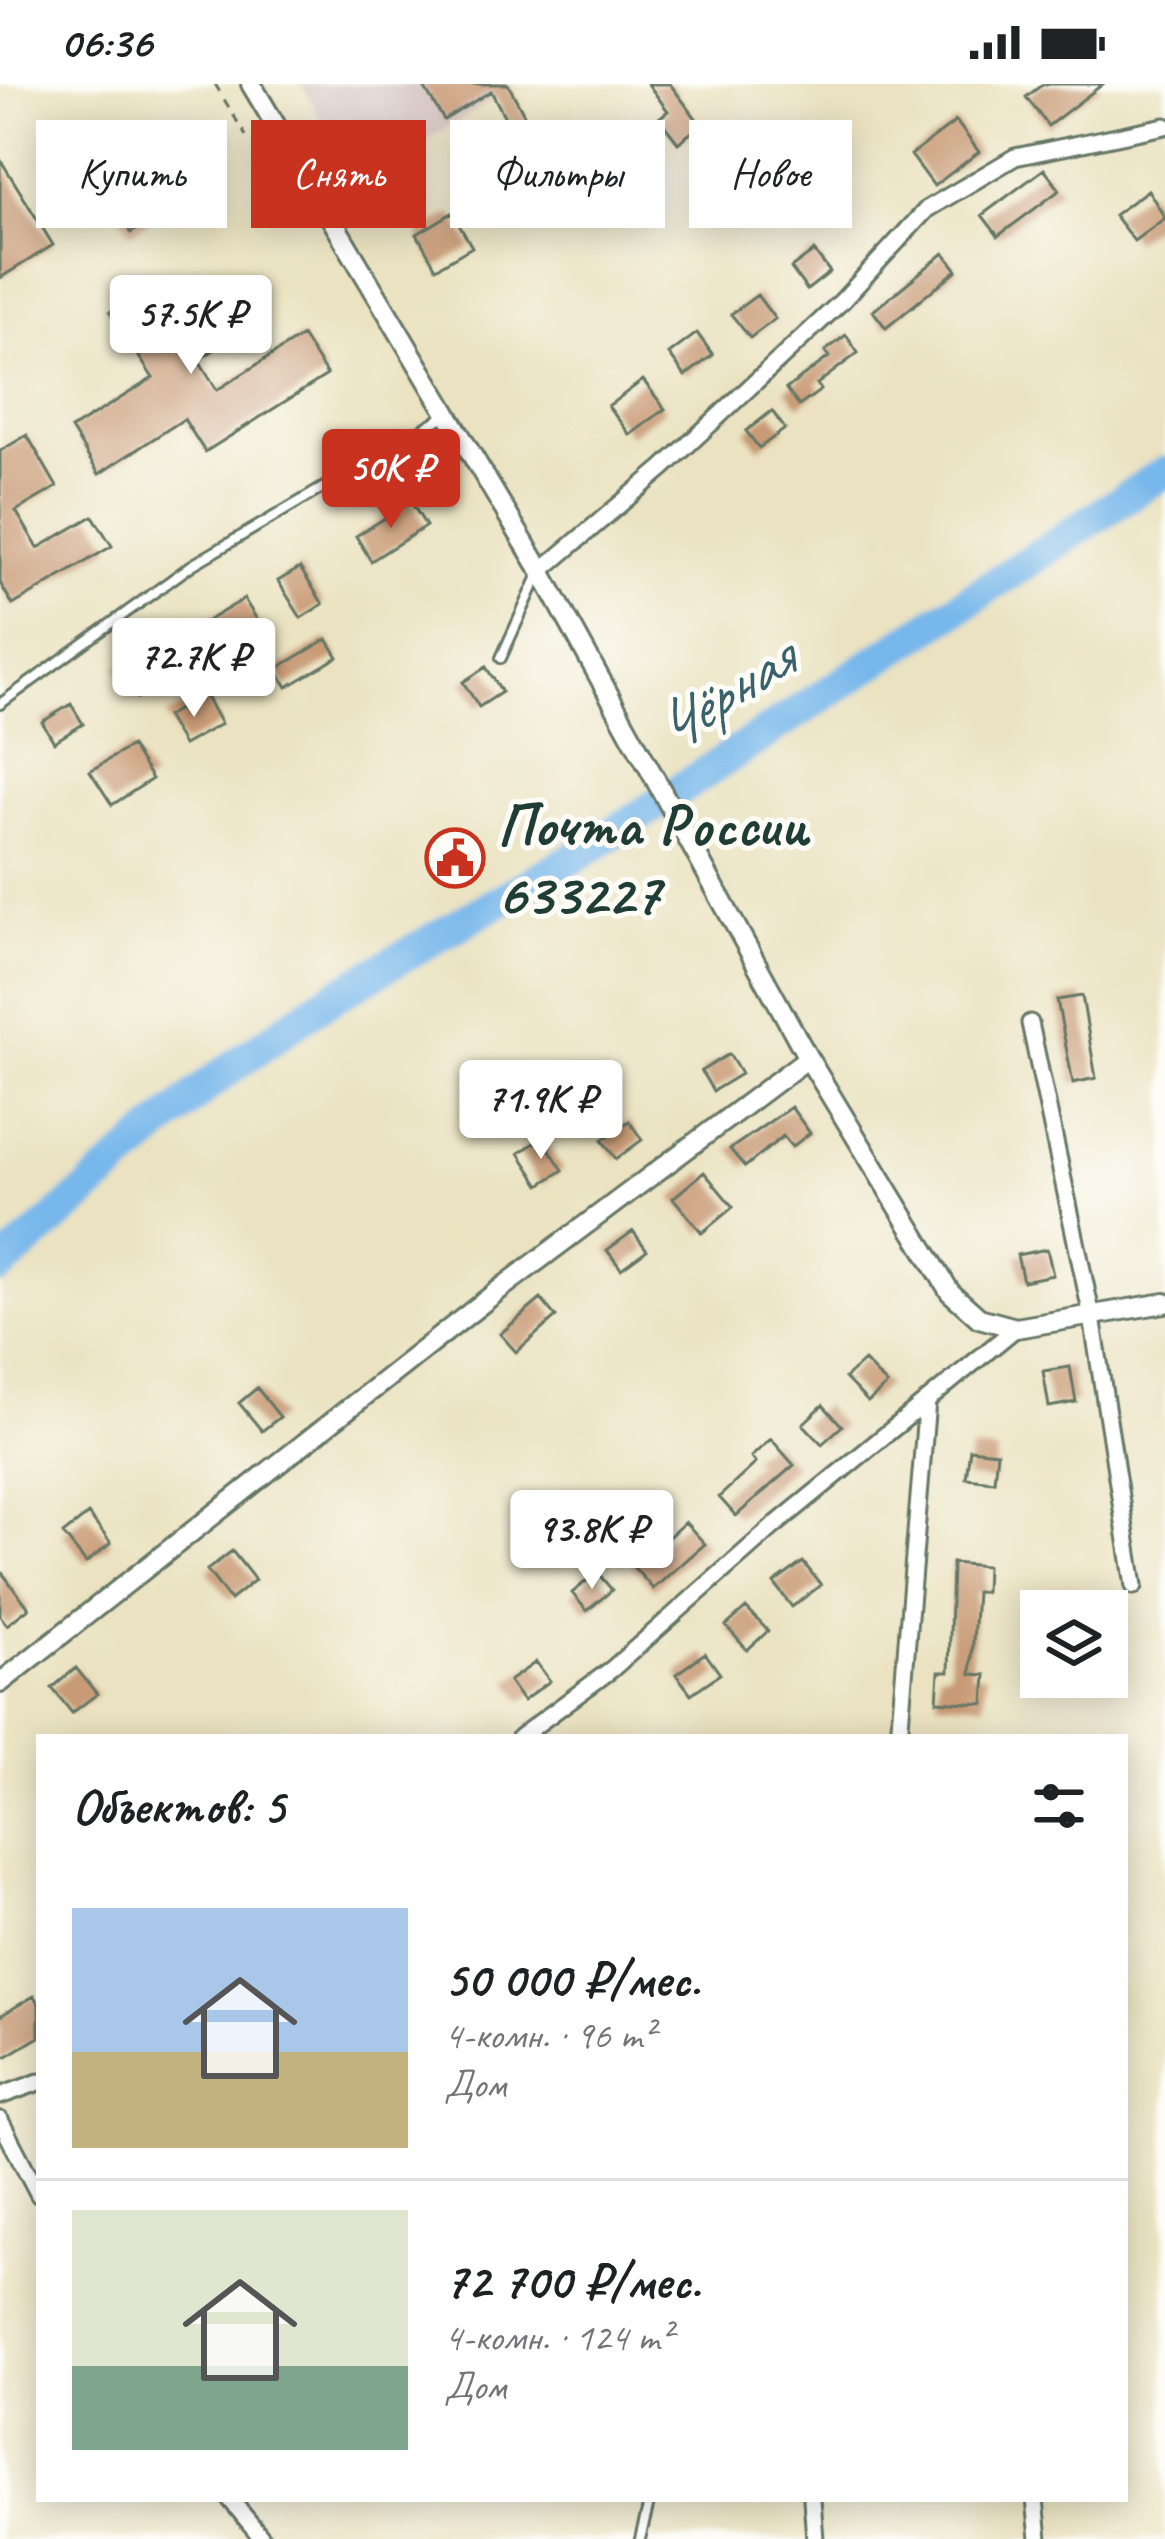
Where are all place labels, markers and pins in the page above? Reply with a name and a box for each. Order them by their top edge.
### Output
pin: 57.5K ₽ [80,275,302,377]
pin: 50K ₽ [307,429,475,531]
pin: 72.7K ₽ [83,618,305,720]
place label: Почта России 633227 [497,787,811,932]
public building icon: Почта России 633227 [424,827,486,889]
pin: 71.9K ₽ [430,1060,652,1162]
pin: 93.8K ₽ [481,1490,703,1592]

